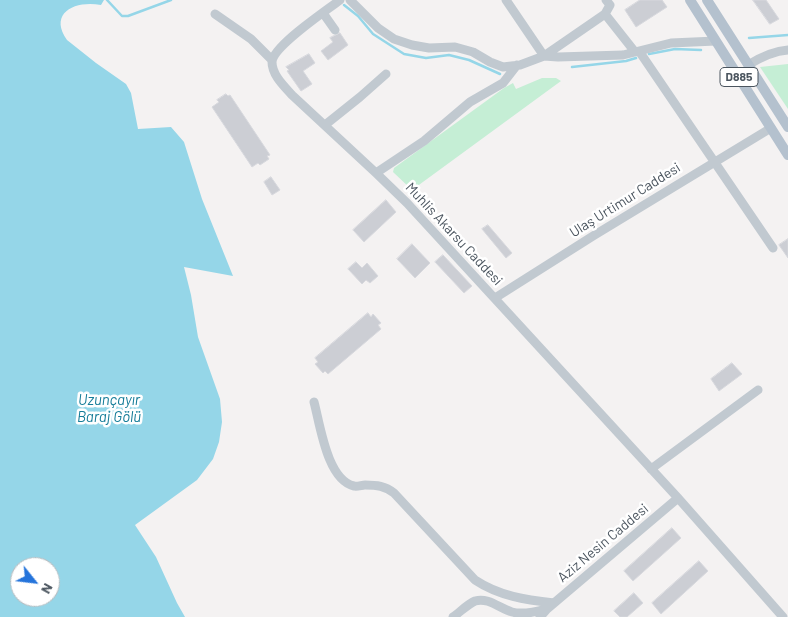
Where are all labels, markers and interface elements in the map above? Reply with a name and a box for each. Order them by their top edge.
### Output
road number: D885 [720,68,758,86]
street label: Ulaş Urtimur Caddesi [566,159,684,241]
street label: Muhlis Akarsu Caddesi [402,179,506,289]
water label: Uzunçayır Baraj Gölü [77,391,141,426]
street label: Aziz Nesin Caddesi [554,500,652,586]
north arrow [10,557,60,607]
text: N [38,581,57,597]

